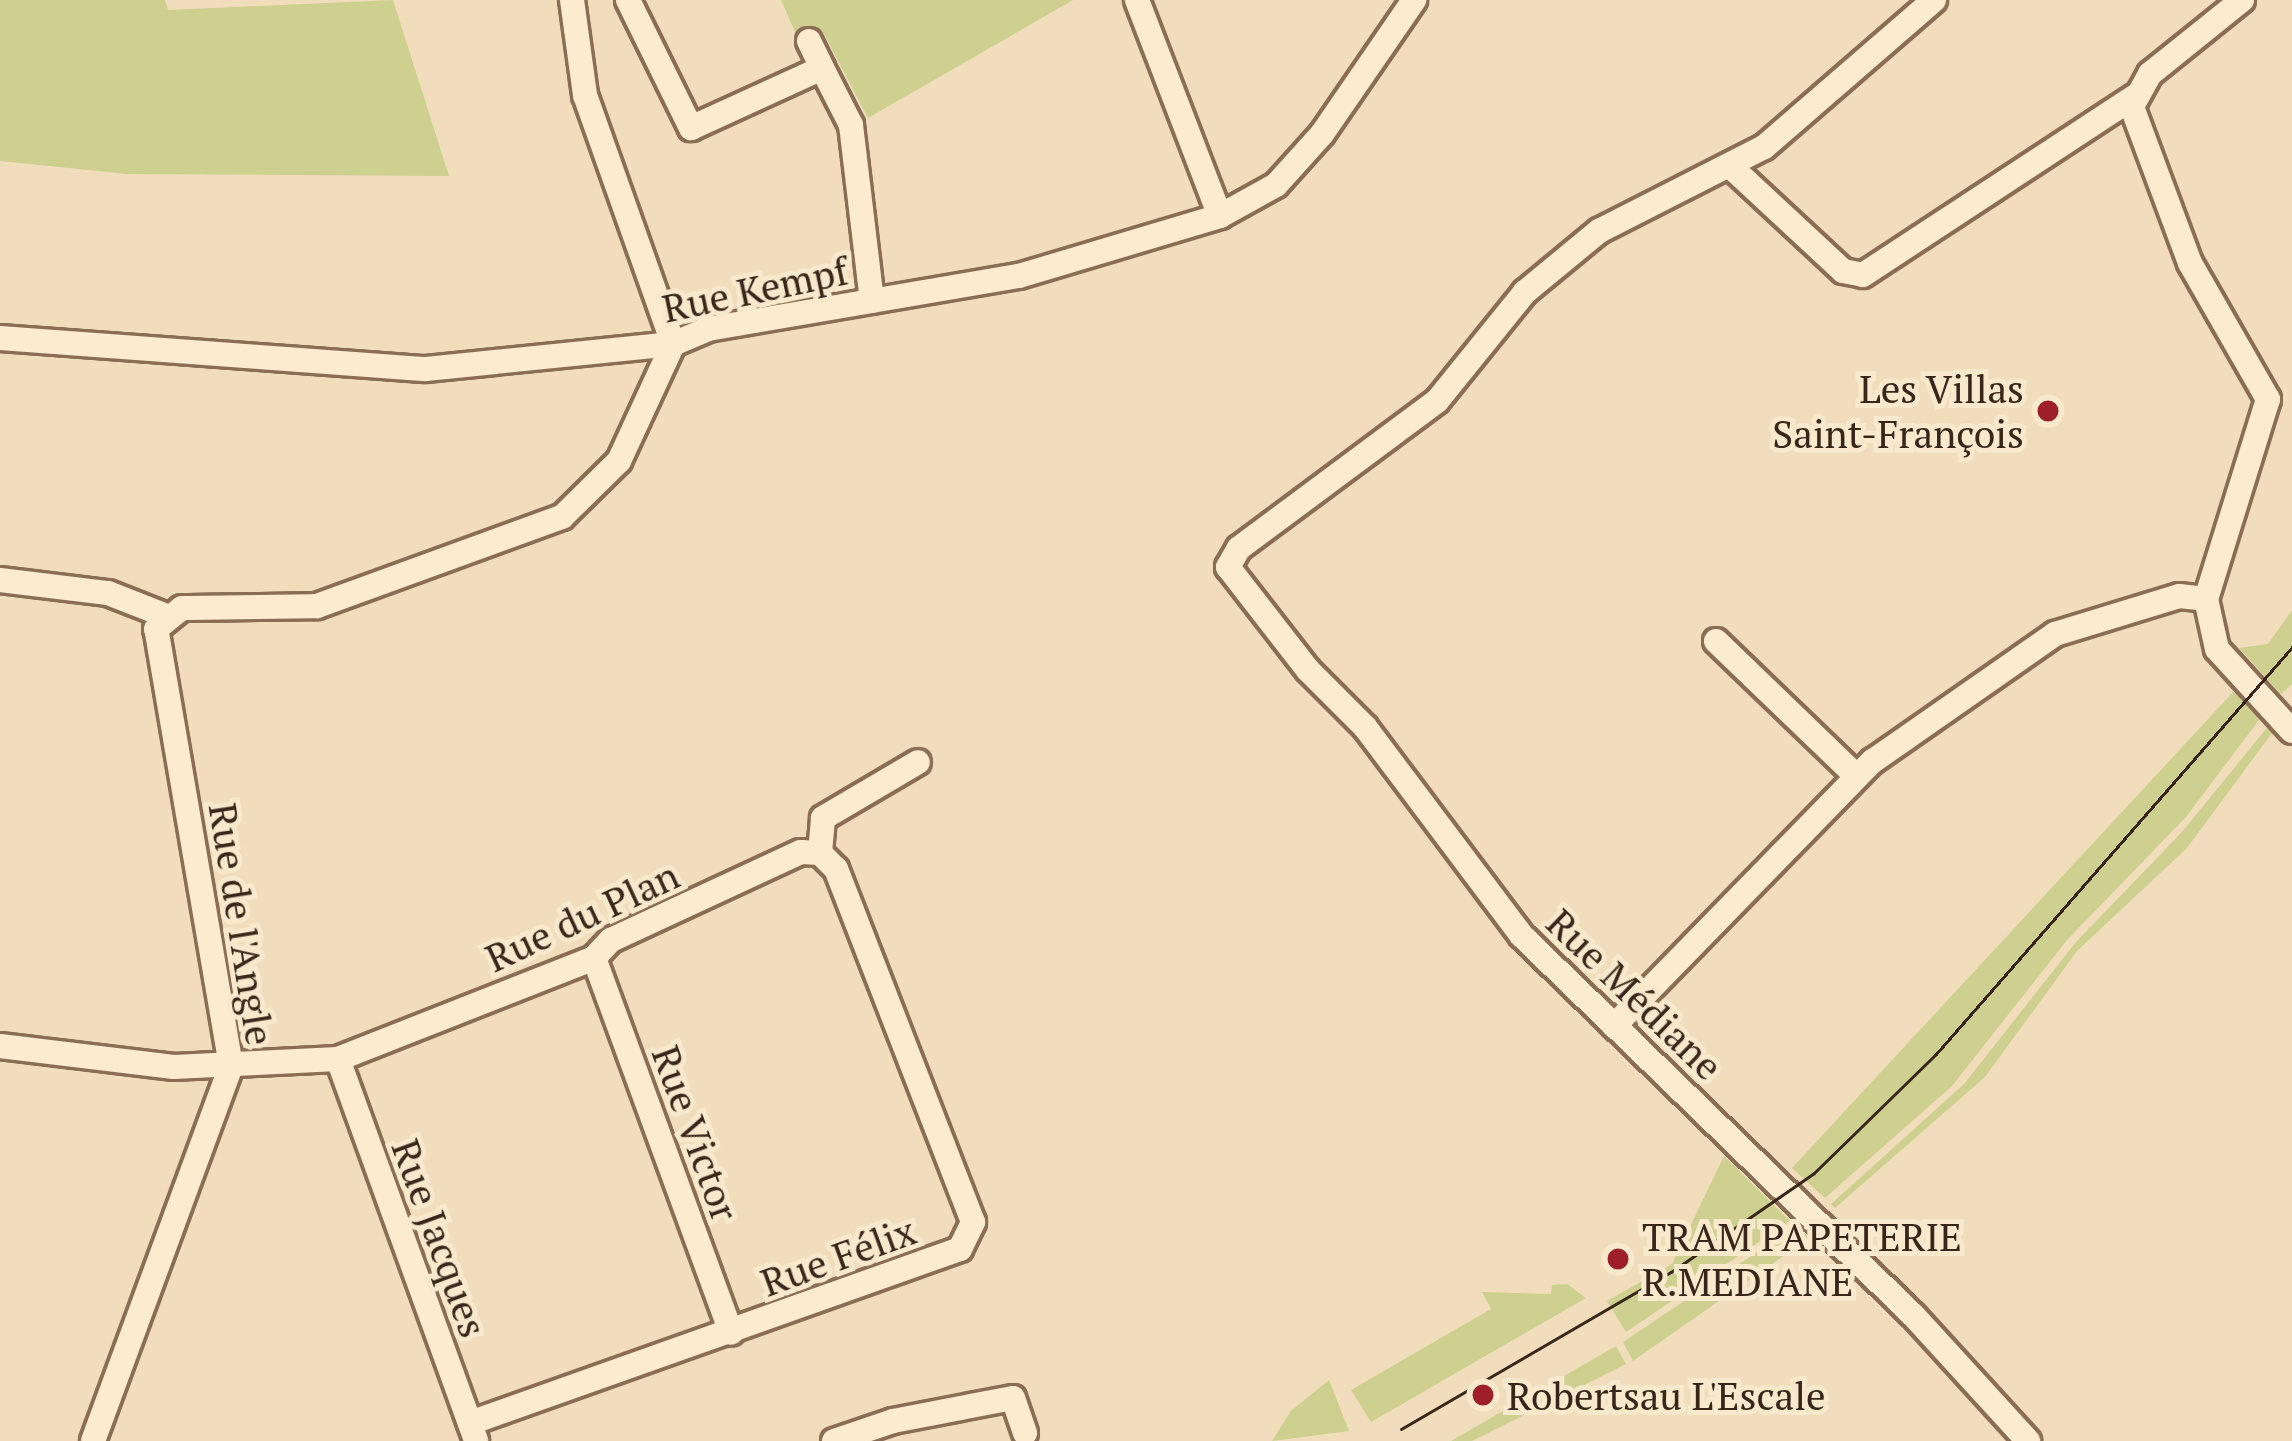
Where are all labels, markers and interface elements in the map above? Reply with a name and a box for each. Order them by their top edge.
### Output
street label: Rue Kempf [658,247,852,331]
place label: Les Villas Saint-François [1772,366,2024,457]
marker: Les Villas Saint-François [2035,398,2061,424]
street label: Rue de l'Angle [200,800,284,1048]
street label: Rue du Plan [478,851,686,981]
street label: Rue Médiane [1538,899,1732,1089]
street label: Rue Victor [643,1039,749,1227]
street label: Rue Jacques [383,1133,497,1343]
street label: Rue Félix [754,1206,922,1306]
place label: TRAM PAPETERIE R.MEDIANE [1642,1214,1962,1305]
marker: TRAM PAPETERIE R.MEDIANE [1605,1246,1631,1272]
place label: Robertsau L'Escale [1507,1372,1826,1418]
marker: Robertsau L'Escale [1470,1382,1496,1408]

